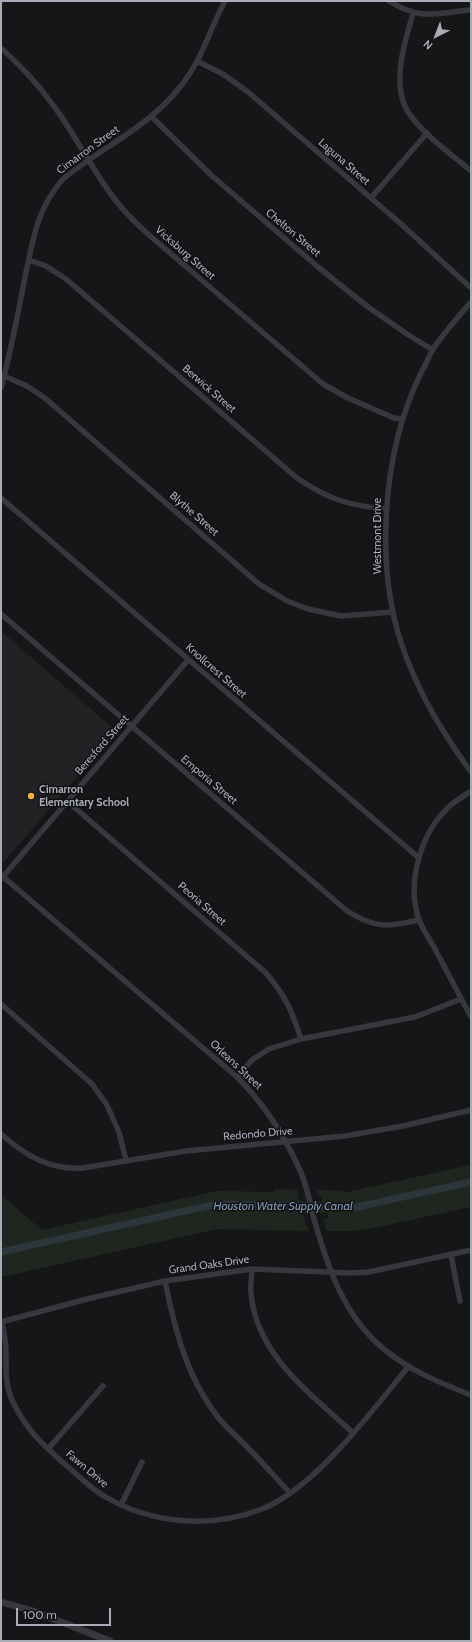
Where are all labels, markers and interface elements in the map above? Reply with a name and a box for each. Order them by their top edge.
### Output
north arrow [416,16,456,56]
text: N [420,37,436,53]
street label: Cimarron Street [54,123,122,177]
street label: Laguna Street [315,136,373,188]
street label: Chelton Street [263,206,323,260]
street label: Vicksburg Street [152,223,218,283]
street label: Berwick Street [180,362,238,416]
street label: Blythe Street [167,489,221,539]
street label: Westmont Drive [371,498,385,574]
street label: Knollcrest Street [183,641,249,701]
street label: Beresford Street [72,712,132,778]
street label: Emporia Street [178,753,240,807]
place label: Cimarron Elementary School [39,783,129,809]
marker: Cimarron Elementary School [26,791,36,801]
street label: Peoria Street [175,879,229,929]
street label: Orleans Street [207,1037,265,1093]
street label: Redondo Drive [223,1124,293,1144]
water label: Houston Water Supply Canal [213,1199,353,1213]
street label: Grand Oaks Drive [168,1253,250,1277]
street label: Fawn Drive [63,1447,111,1491]
scale bar [18,1600,113,1626]
text: 100 m [23,1607,57,1622]

